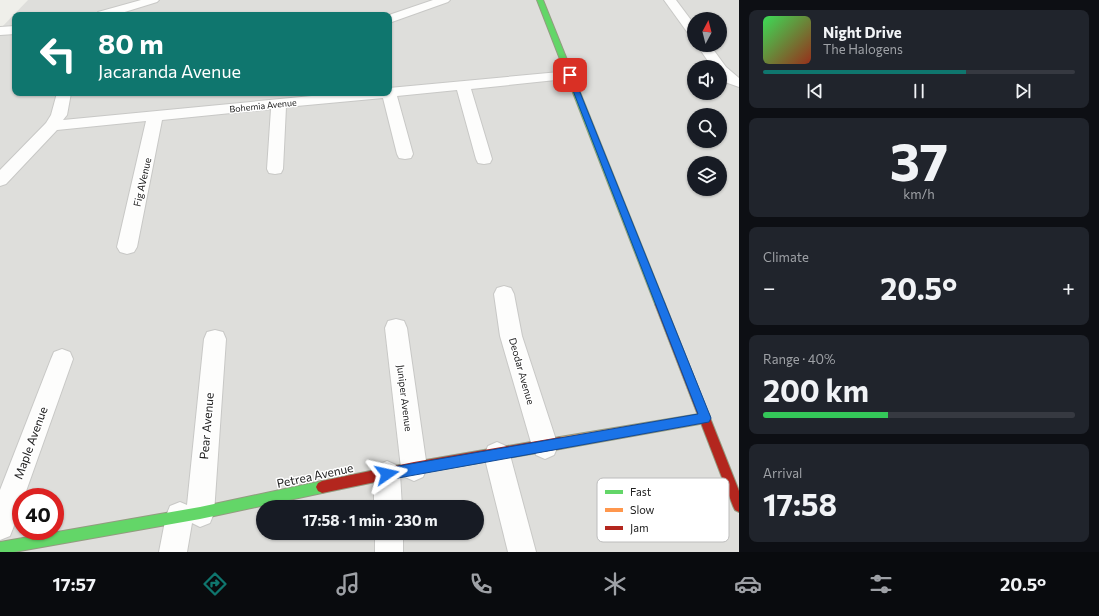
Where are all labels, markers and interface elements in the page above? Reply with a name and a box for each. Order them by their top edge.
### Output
north arrow [687,12,727,52]
map controls [687,12,727,196]
text: Night Drive [823,23,902,41]
text: 80 m [98,26,164,60]
icon: left [32,28,84,80]
text: The Halogens [823,41,903,57]
pin [553,58,587,92]
text: Jacaranda Avenue [98,60,241,82]
button: sound [687,60,727,100]
icon: arrive [559,64,581,86]
icon: previous [804,80,826,102]
icon: pause [908,80,930,102]
icon: next [1012,80,1034,102]
street label: Bohemia Avenue [229,96,297,115]
button: search [687,108,727,148]
text: 37 [890,128,948,192]
street label: Fig AVenue [131,156,153,208]
button: layers [687,156,727,196]
text: km/h [903,186,935,202]
text: Climate [763,249,809,265]
text: 20.5° [880,269,957,306]
text: − [763,274,776,301]
text: + [1062,274,1075,301]
street label: Deodar Avenue [507,336,537,406]
text: Range · 40% [763,351,835,367]
street label: Juniper Avenue [395,364,415,432]
text: 200 km [763,371,869,408]
street label: Pear Avenue [196,392,216,460]
street label: Maple Avenue [10,404,50,481]
position arrow [366,453,408,495]
street label: Petrea Avenue [275,460,354,490]
text: Arrival [763,465,802,481]
legend [597,478,729,542]
text: Fast [630,485,652,498]
text: 17:58 [763,485,837,522]
speed limit sign: 40 [12,488,64,540]
text: Slow [630,503,655,516]
text: 17:58 · 1 min · 230 m [302,511,438,529]
text: Jam [630,521,649,535]
icon: directions [201,570,229,598]
icon: music [334,570,362,598]
icon: phone [467,570,495,598]
icon: climate [601,570,629,598]
icon: car [734,570,762,598]
icon: filters [867,570,895,598]
text: 17:57 [53,573,96,595]
text: 20.5° [1000,573,1046,595]

